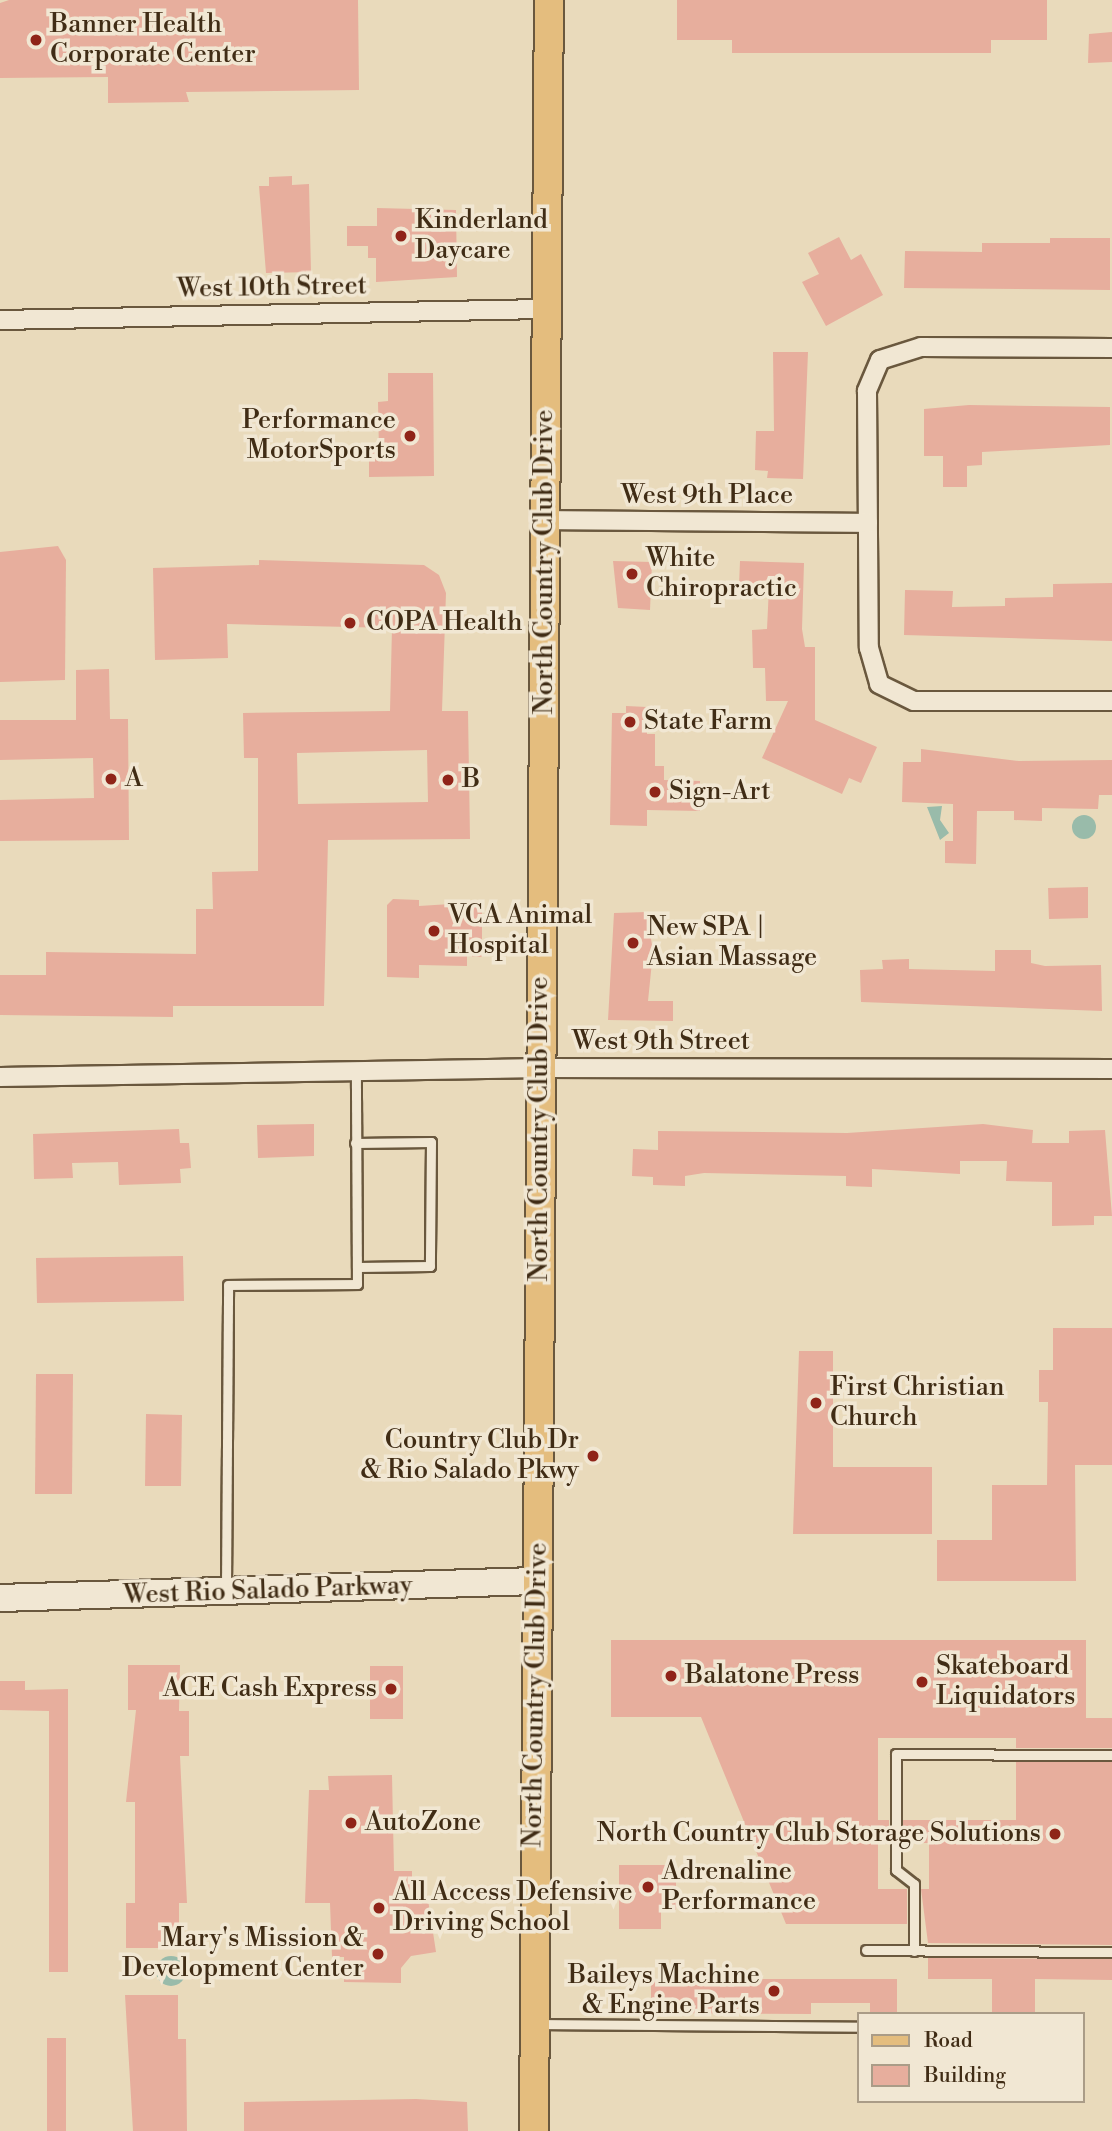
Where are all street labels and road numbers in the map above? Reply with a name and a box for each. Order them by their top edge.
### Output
street label: West 10th Street [177,271,367,305]
street label: North Country Club Drive [529,410,561,714]
street label: West 9th Place [621,480,793,512]
street label: North Country Club Drive [524,977,556,1281]
street label: West 9th Street [572,1026,750,1058]
street label: North Country Club Drive [518,1542,554,1848]
street label: West Rio Salado Parkway [123,1570,413,1612]

